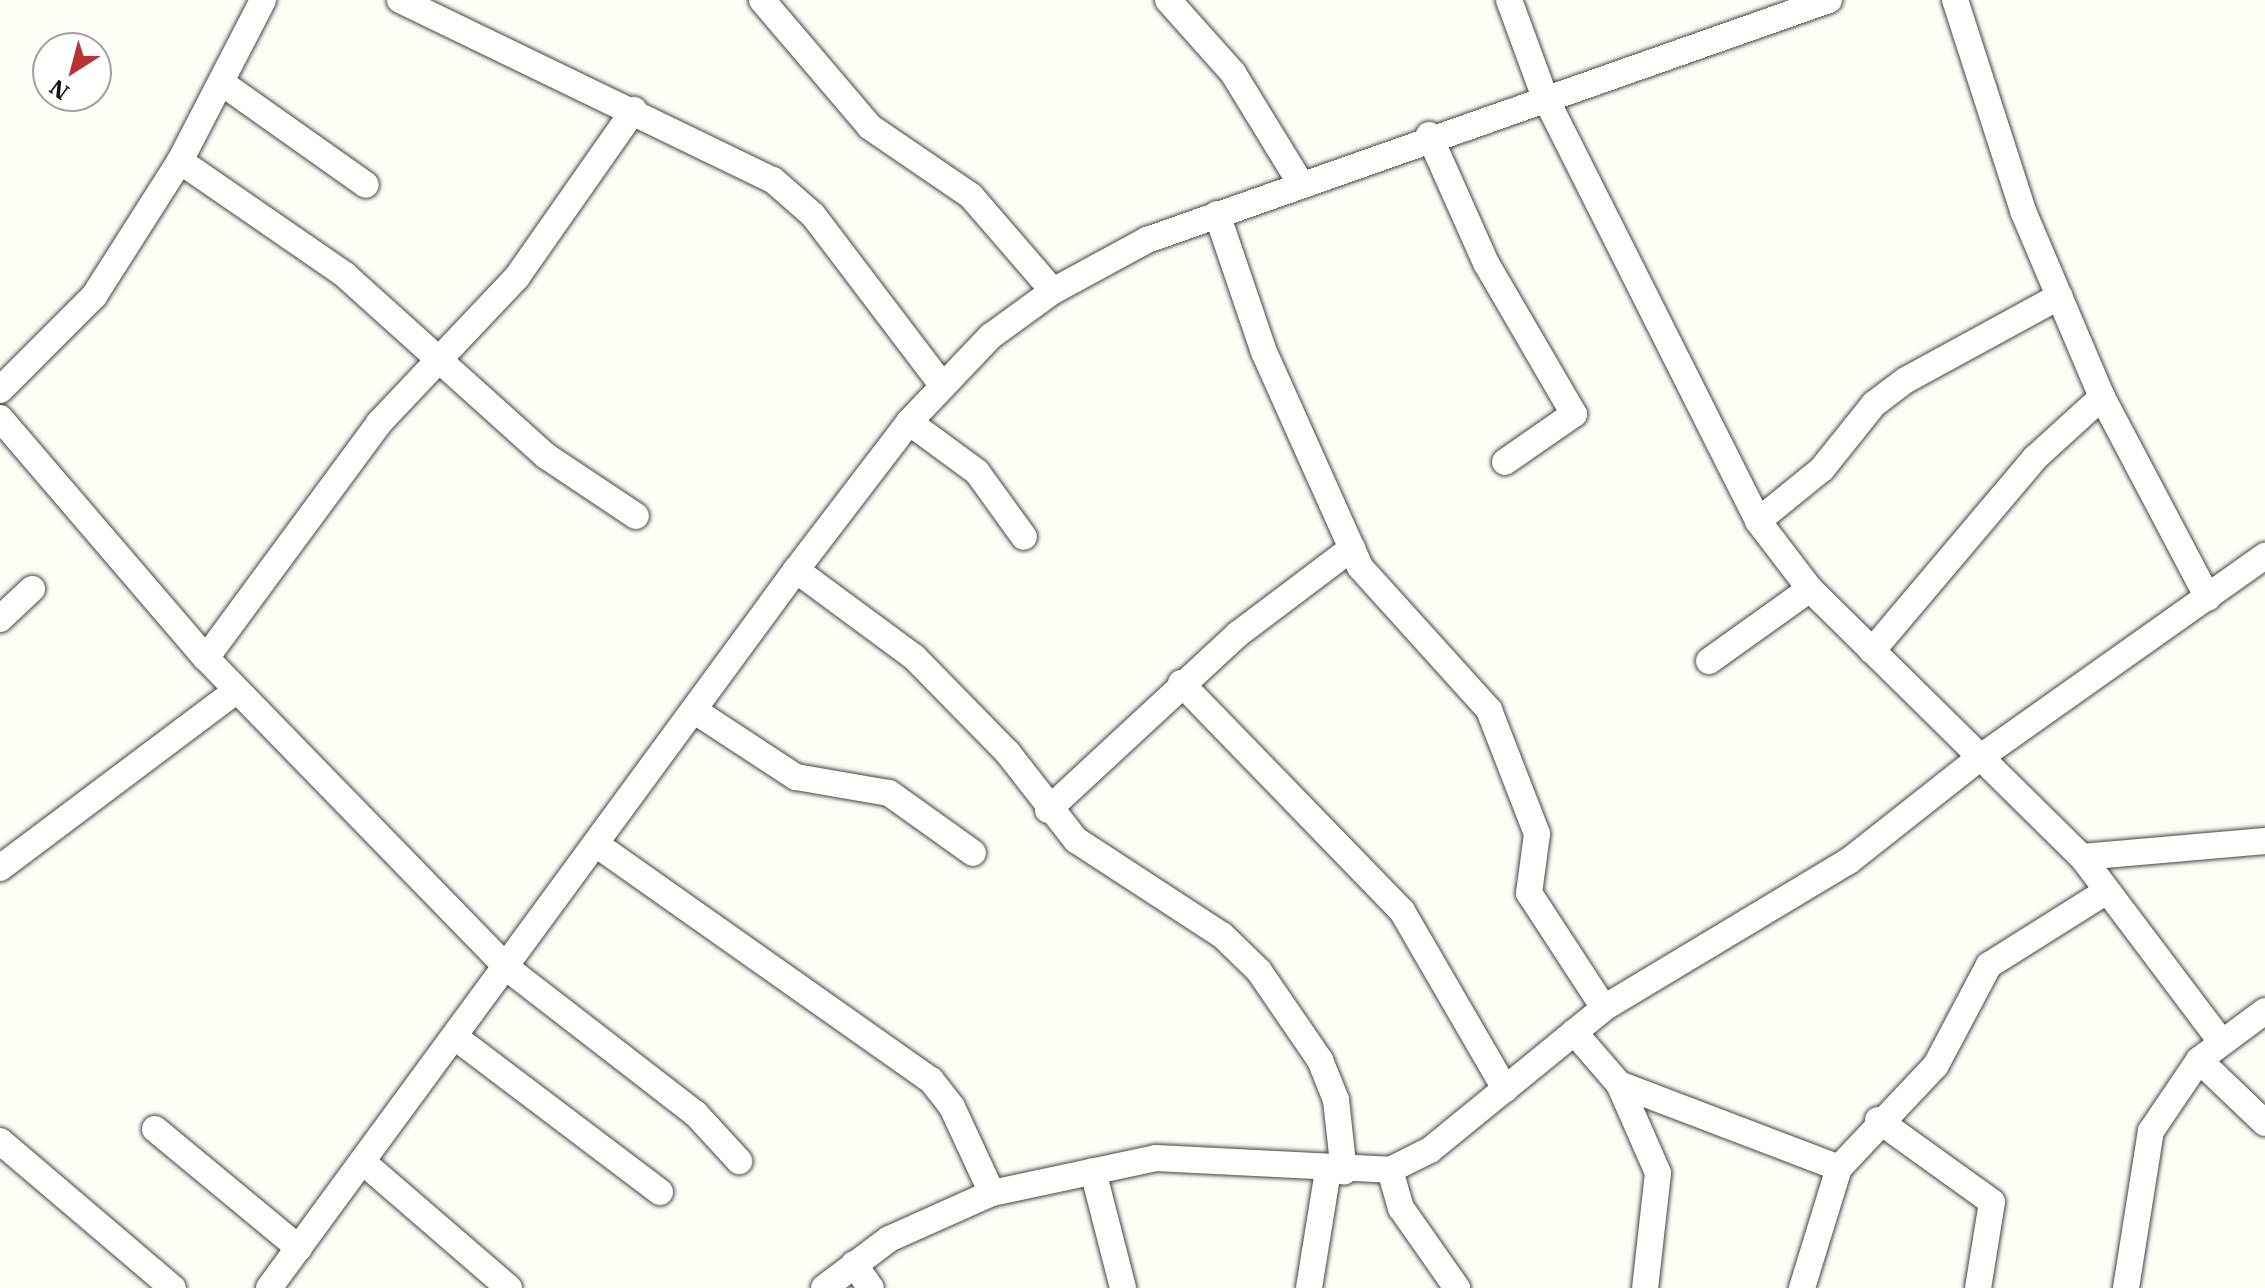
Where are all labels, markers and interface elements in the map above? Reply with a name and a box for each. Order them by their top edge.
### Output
north arrow [32,32,112,112]
text: N [43,73,74,107]

